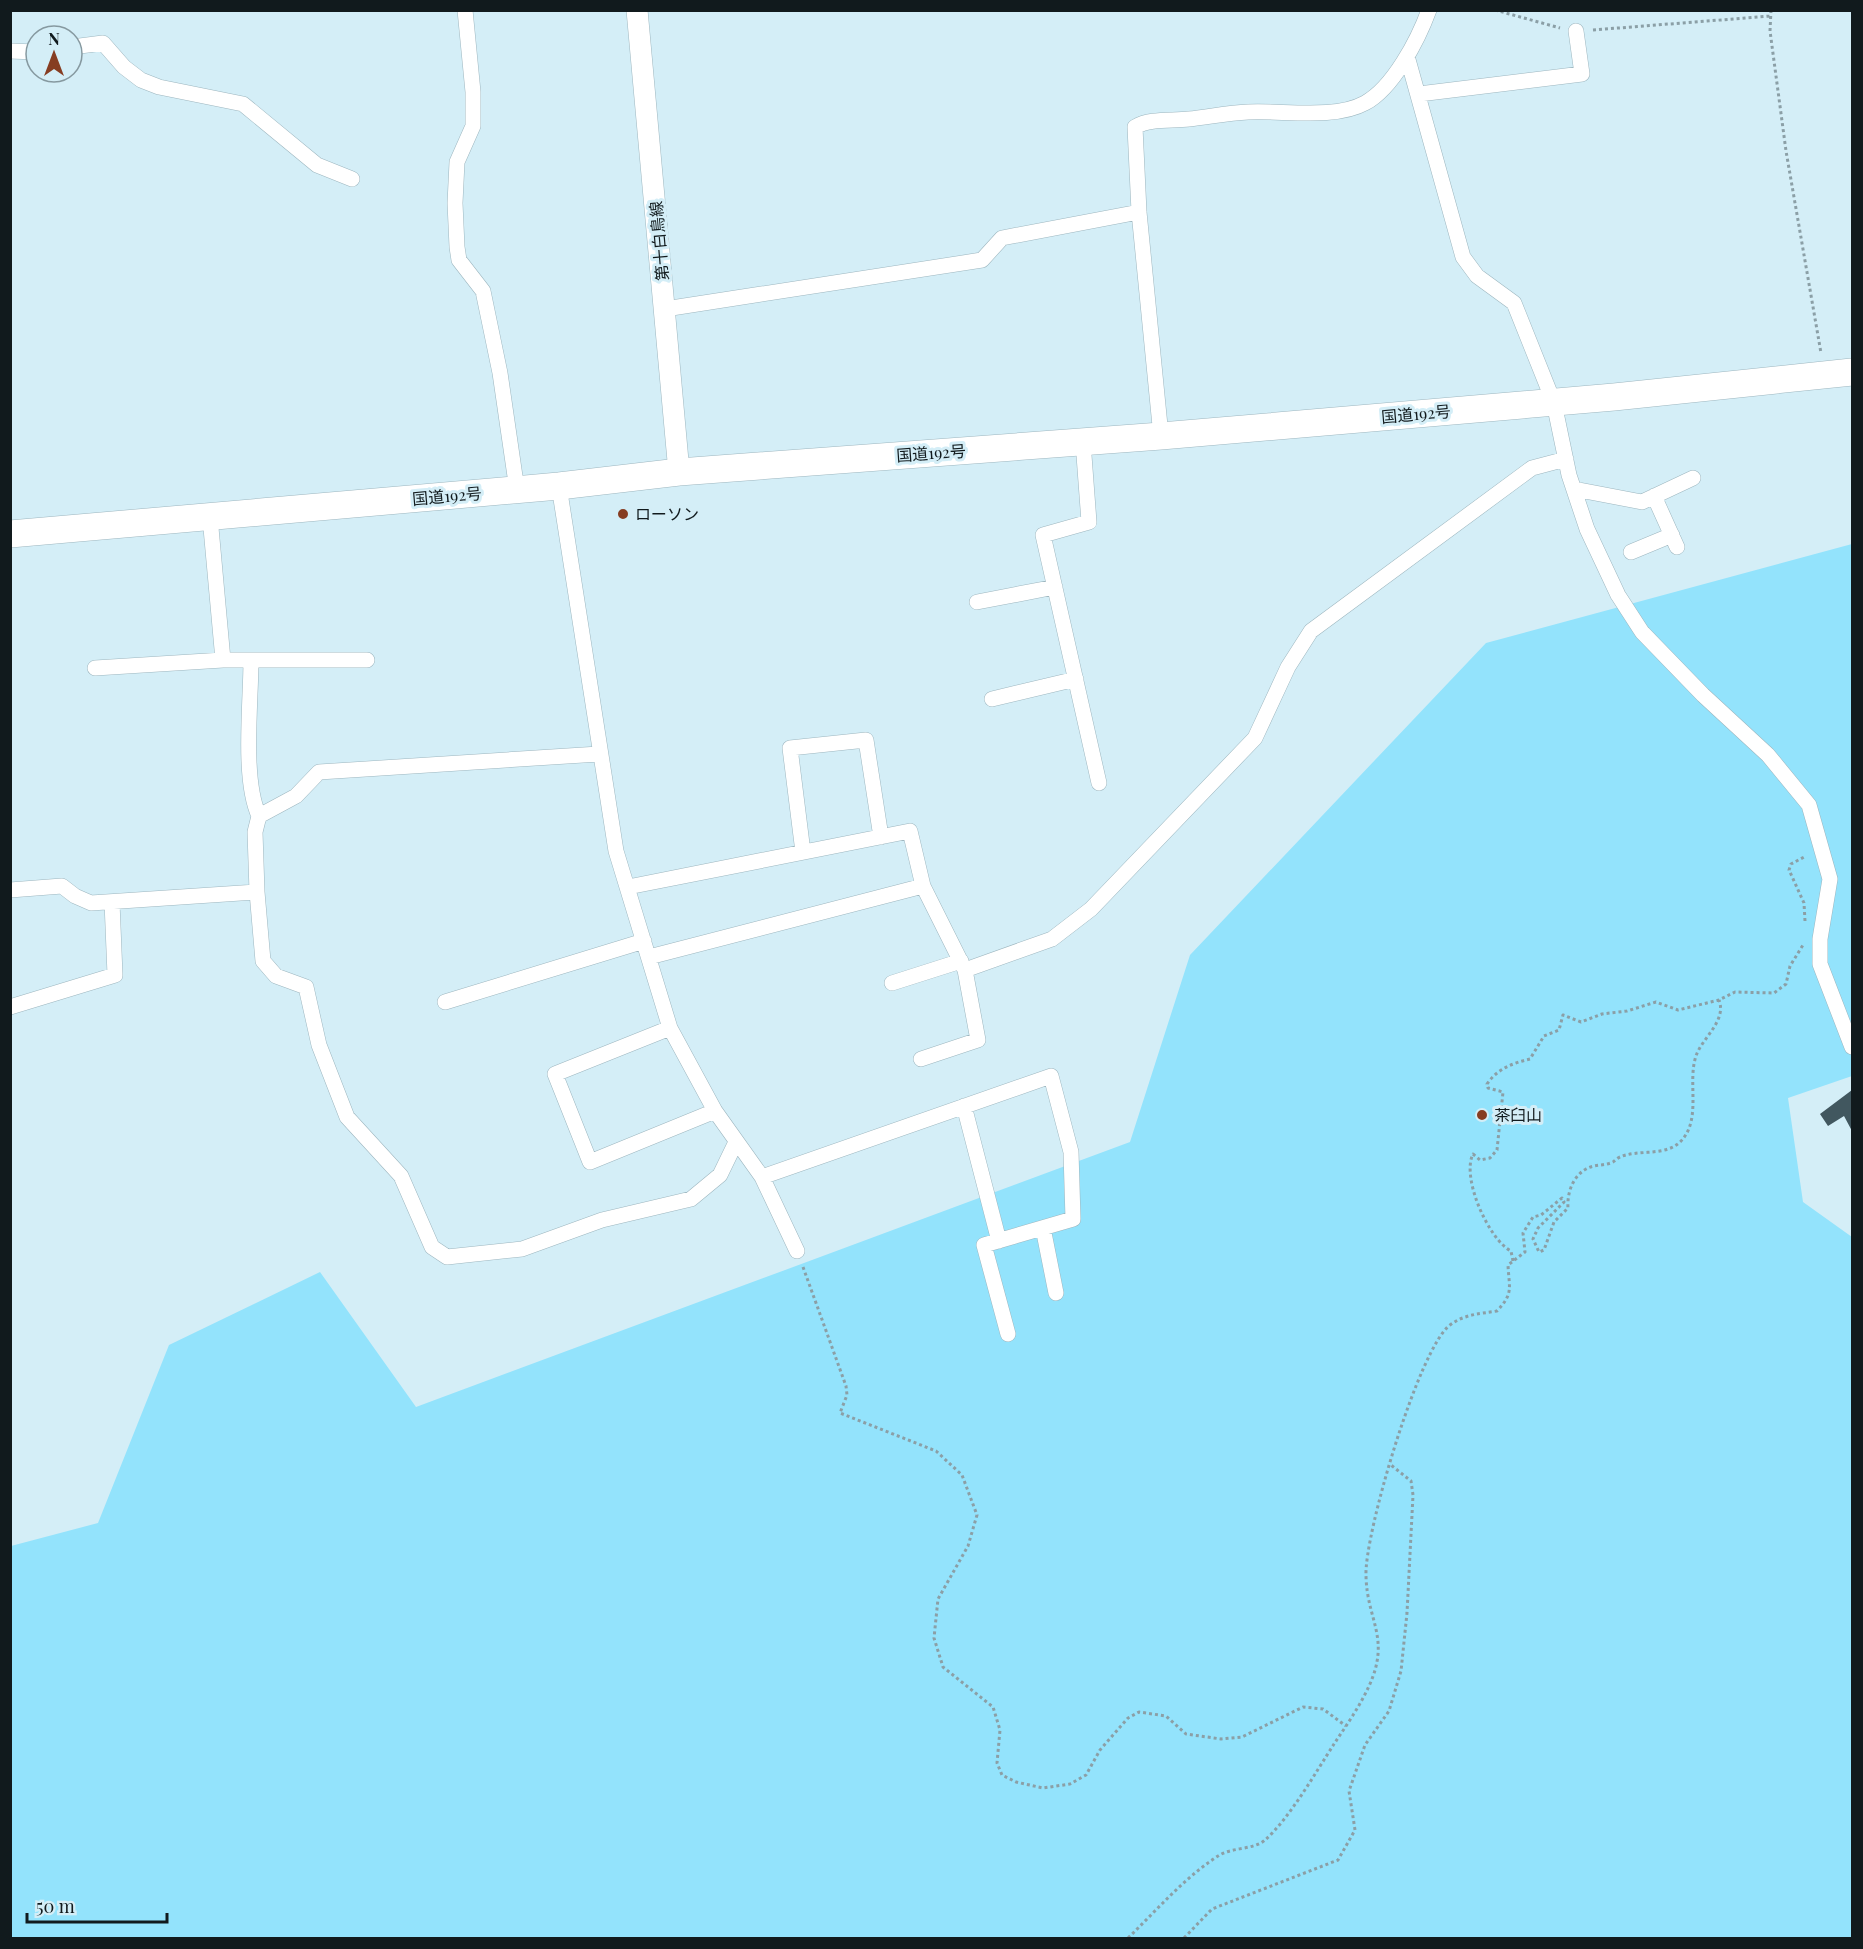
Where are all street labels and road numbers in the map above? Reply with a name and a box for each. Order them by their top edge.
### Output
street label: 第十白鳥線 [645,200,672,282]
street label: 国道192号 [1380,400,1452,427]
street label: 国道192号 [895,440,966,465]
street label: 国道192号 [411,482,483,509]

